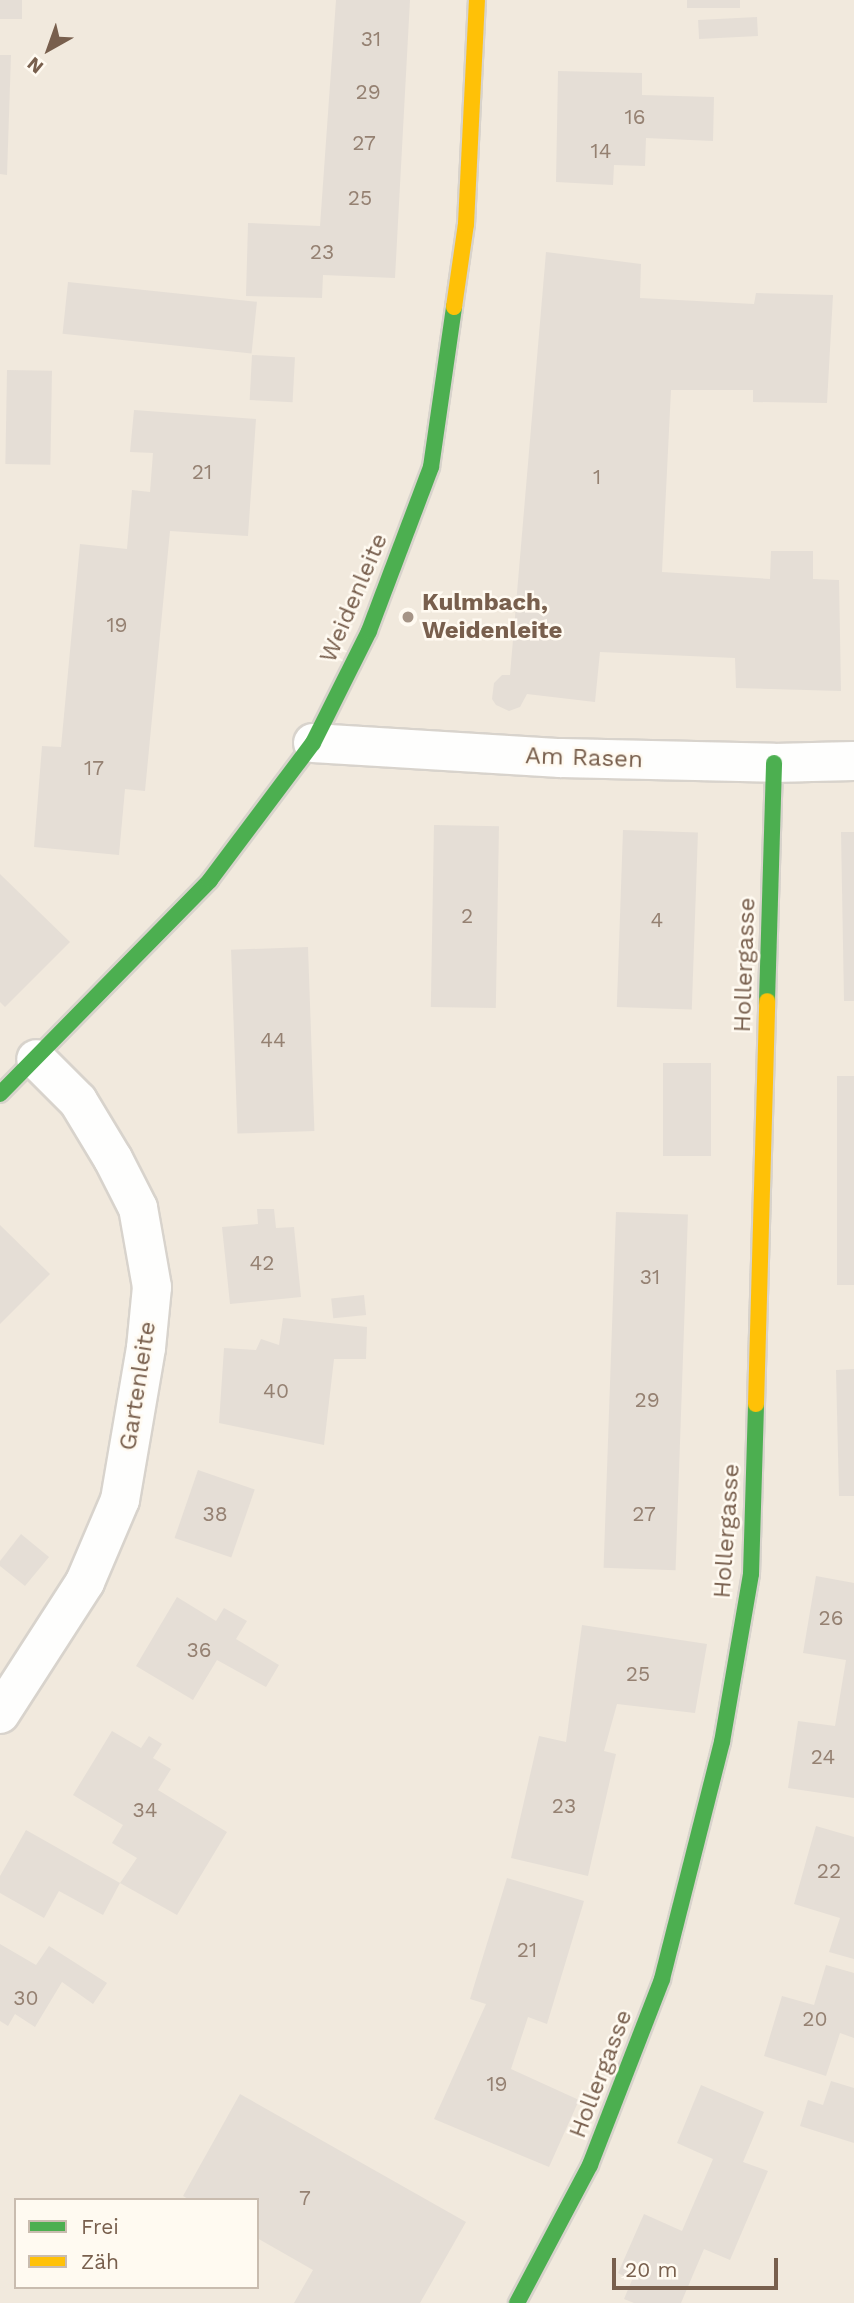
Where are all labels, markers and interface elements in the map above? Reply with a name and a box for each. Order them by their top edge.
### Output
north arrow [14,14,84,84]
house number: 31 [361,26,381,52]
text: N [22,52,48,79]
house number: 29 [355,79,381,105]
house number: 16 [625,104,645,130]
house number: 27 [352,130,376,156]
house number: 14 [590,138,612,164]
house number: 25 [348,185,372,211]
house number: 23 [310,239,334,265]
house number: 21 [192,459,212,485]
house number: 1 [593,464,601,490]
street label: Weidenleite [314,529,394,667]
place label: Kulmbach, Weidenleite [422,589,562,645]
marker: Kulmbach, Weidenleite [400,609,416,625]
house number: 19 [106,612,128,638]
street label: Am Rasen [525,742,643,774]
house number: 17 [84,755,104,781]
street label: Hollergasse [728,897,762,1033]
house number: 2 [461,903,473,929]
house number: 4 [651,907,663,933]
house number: 44 [260,1027,286,1053]
house number: 42 [249,1250,275,1276]
house number: 31 [640,1264,660,1290]
street label: Gartenleite [114,1319,162,1453]
house number: 40 [263,1378,289,1404]
house number: 29 [634,1387,660,1413]
street label: Hollergasse [708,1463,746,1599]
house number: 38 [202,1501,228,1527]
house number: 27 [632,1501,656,1527]
house number: 26 [818,1605,844,1631]
house number: 36 [186,1637,212,1663]
house number: 25 [626,1661,650,1687]
house number: 24 [811,1744,835,1770]
house number: 23 [552,1793,576,1819]
house number: 34 [132,1797,158,1823]
house number: 22 [817,1858,841,1884]
house number: 21 [517,1937,537,1963]
house number: 30 [13,1985,39,2011]
street label: Hollergasse [563,2006,639,2142]
house number: 20 [802,2006,828,2032]
house number: 19 [486,2071,508,2097]
house number: 7 [299,2185,311,2211]
legend [14,2198,259,2289]
text: Frei [81,2214,119,2239]
scale bar [616,2244,782,2288]
text: Zäh [81,2249,119,2274]
text: 20 m [625,2257,677,2282]

